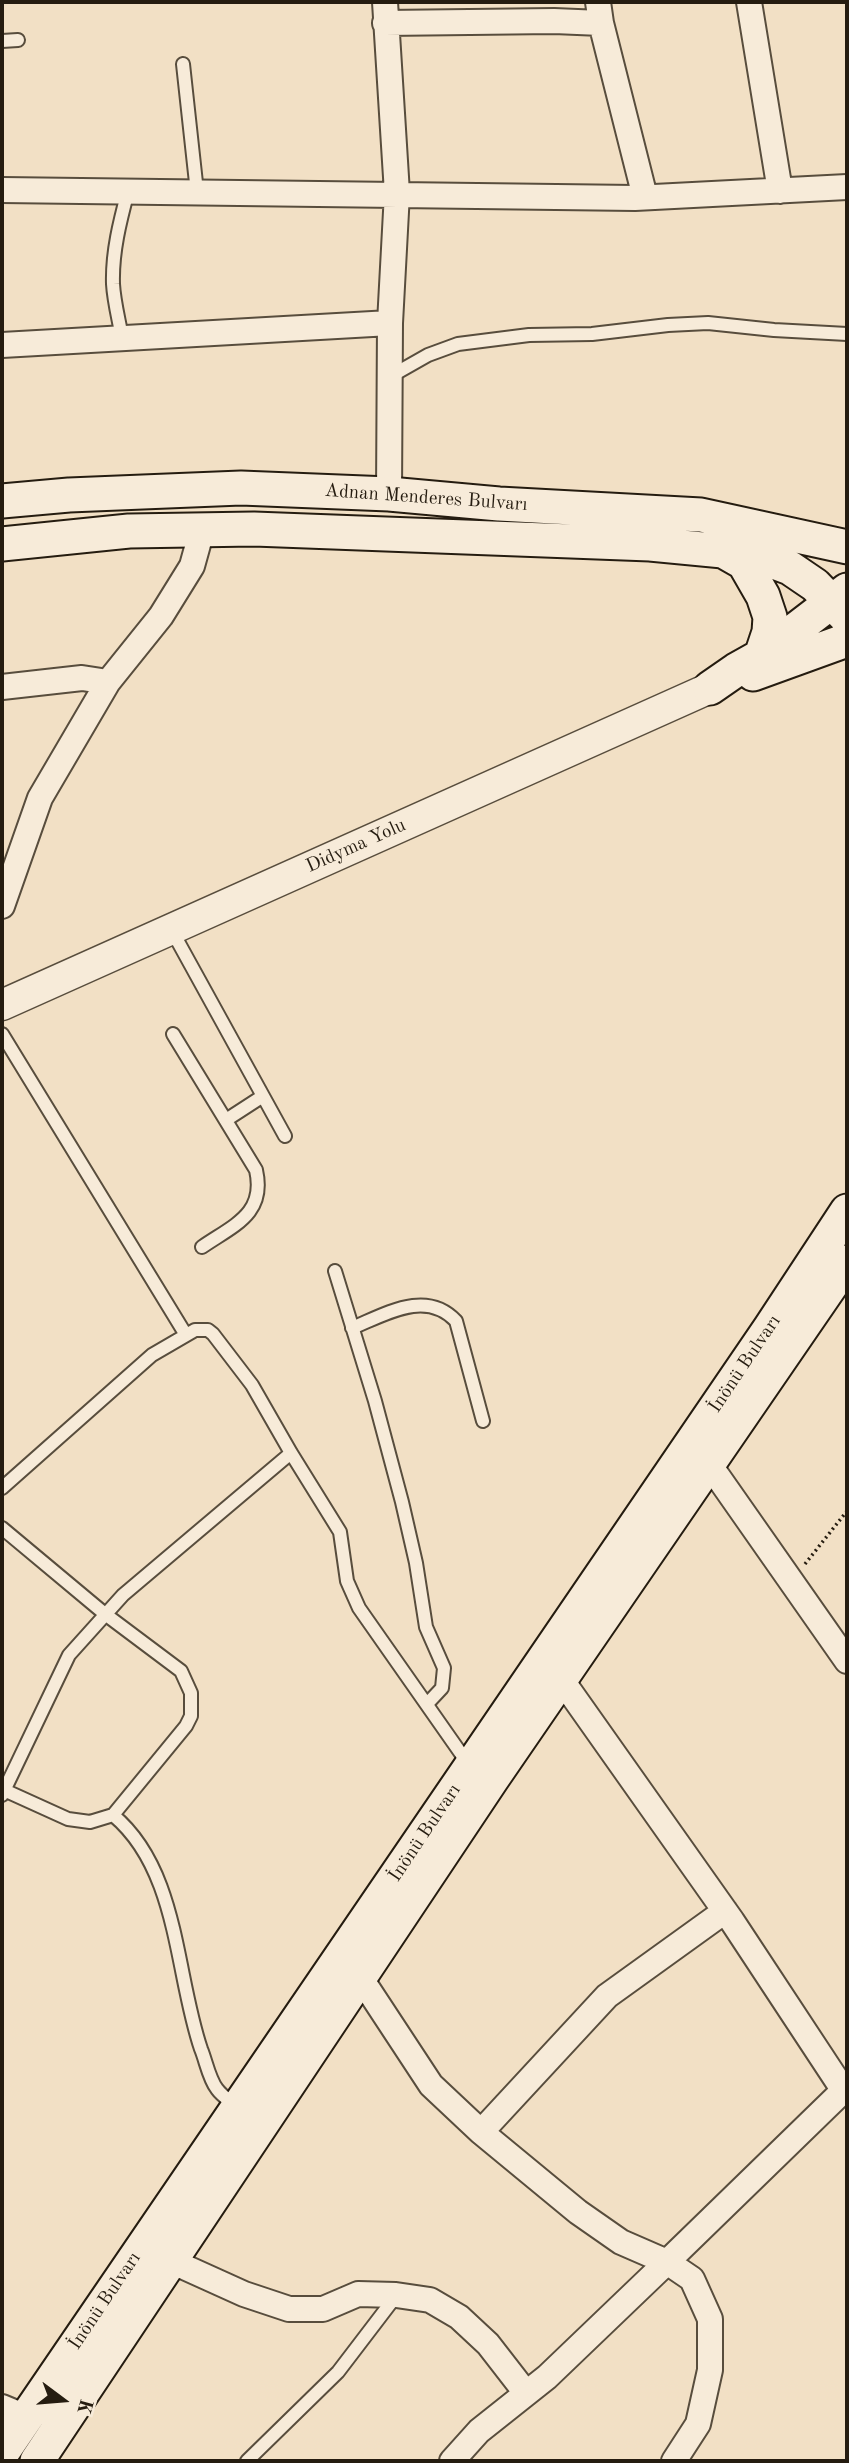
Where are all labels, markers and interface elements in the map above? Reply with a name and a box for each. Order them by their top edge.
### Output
street label: Adnan Menderes Bulvarı [324,480,528,516]
street label: Didyma Yolu [303,814,409,878]
street label: İnönü Bulvarı [704,1311,786,1417]
street label: İnönü Bulvarı [384,1780,466,1886]
street label: İnönü Bulvarı [64,2248,146,2354]
north arrow [28,2365,98,2435]
text: K [73,2396,95,2416]

